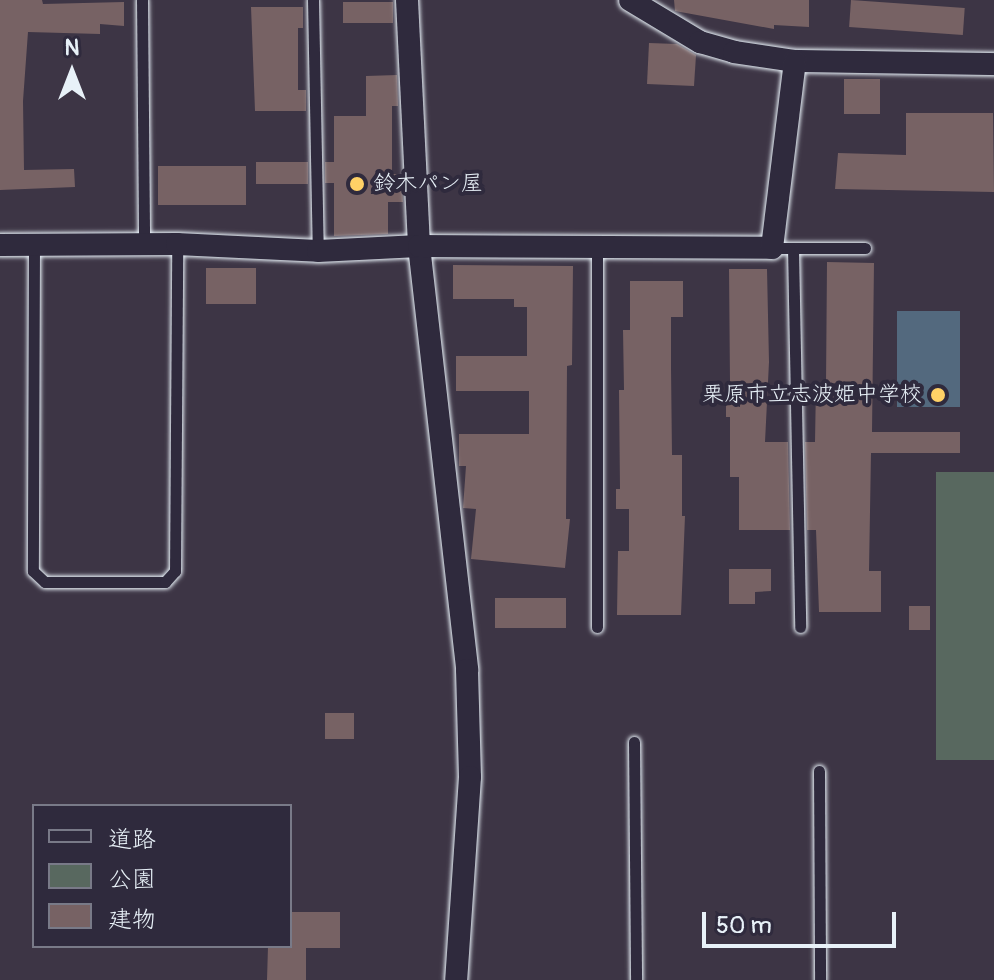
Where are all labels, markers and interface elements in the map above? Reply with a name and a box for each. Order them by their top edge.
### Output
north arrow [32,32,112,112]
text: N [65,34,79,62]
place label: 鈴木パン屋 [373,171,483,197]
marker: 鈴木パン屋 [348,175,366,193]
place label: 栗原市立志波姫中学校 [702,382,922,408]
marker: 栗原市立志波姫中学校 [929,386,947,404]
legend [32,804,292,948]
text: 道路 [108,825,156,854]
text: 公園 [108,865,156,894]
scale bar [706,896,900,946]
text: 建物 [108,905,156,934]
text: 50 m [716,911,772,940]

